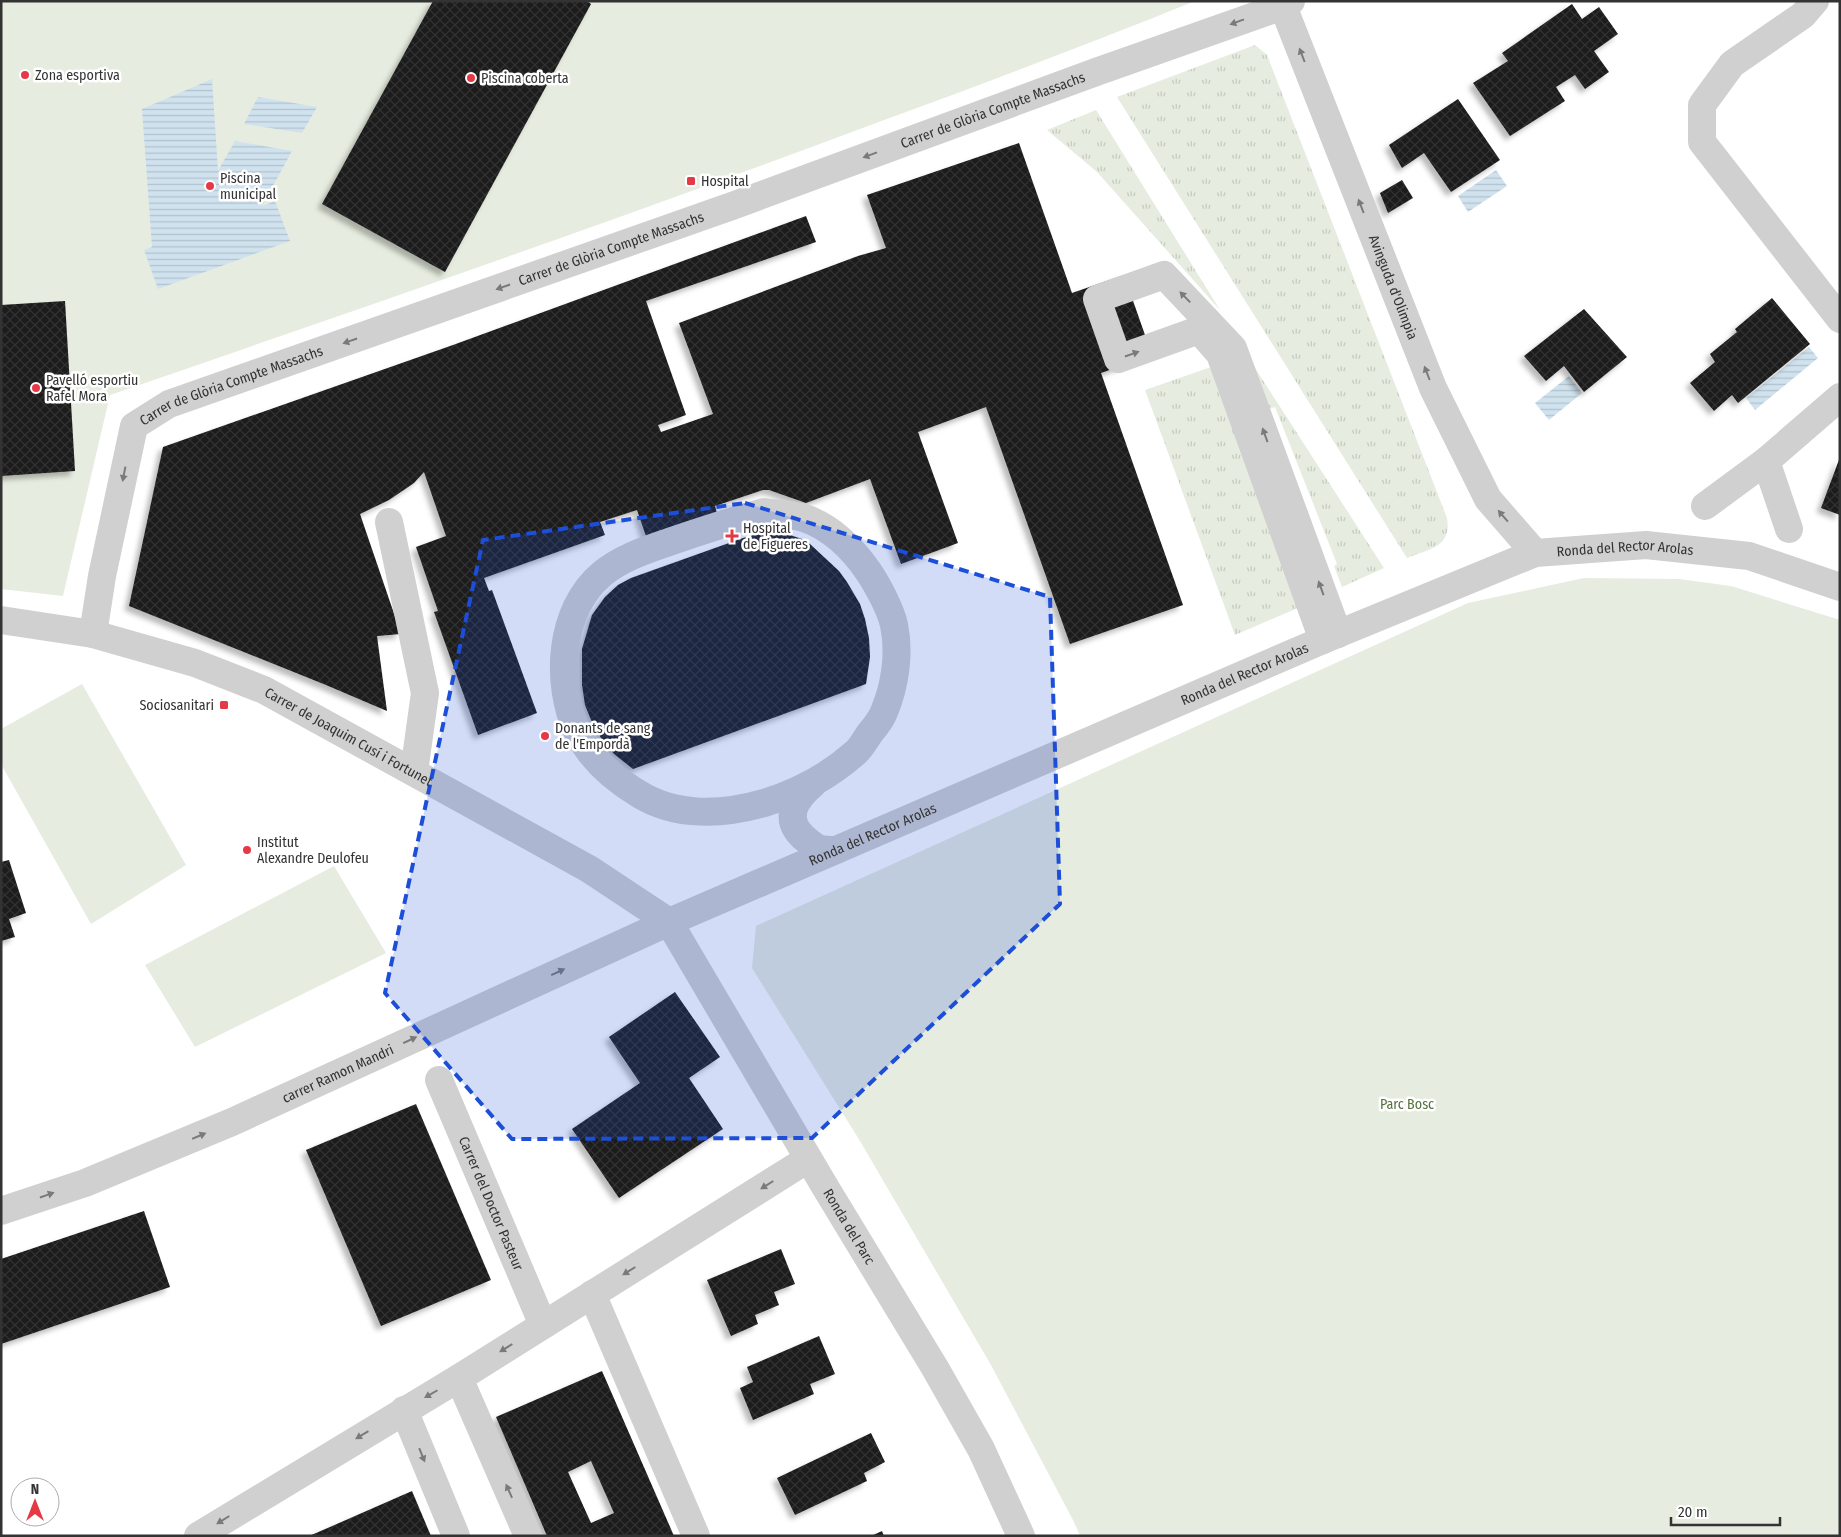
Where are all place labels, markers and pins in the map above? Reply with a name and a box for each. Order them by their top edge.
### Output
place label: Zona esportiva [35,67,120,84]
marker: Zona esportiva [19,69,31,81]
place label: Piscina coberta [481,70,569,87]
marker: Piscina coberta [465,72,477,84]
place label: Piscina municipal [220,170,277,203]
place label: Hospital [701,173,749,190]
marker: Hospital [685,175,697,187]
marker: Piscina municipal [204,180,216,192]
place label: Pavelló esportiu Rafel Mora [46,372,138,405]
marker: Pavelló esportiu Rafel Mora [30,382,42,394]
place label: Hospital de Figueres [743,520,808,553]
marker: Hospital de Figueres [725,529,739,543]
place label: Sociosanitari [139,697,214,714]
marker: Sociosanitari [218,699,230,711]
place label: Donants de sang de l'Empordà [555,720,651,753]
marker: Donants de sang de l'Empordà [539,730,551,742]
place label: Institut Alexandre Deulofeu [257,834,369,867]
marker: Institut Alexandre Deulofeu [241,844,253,856]

